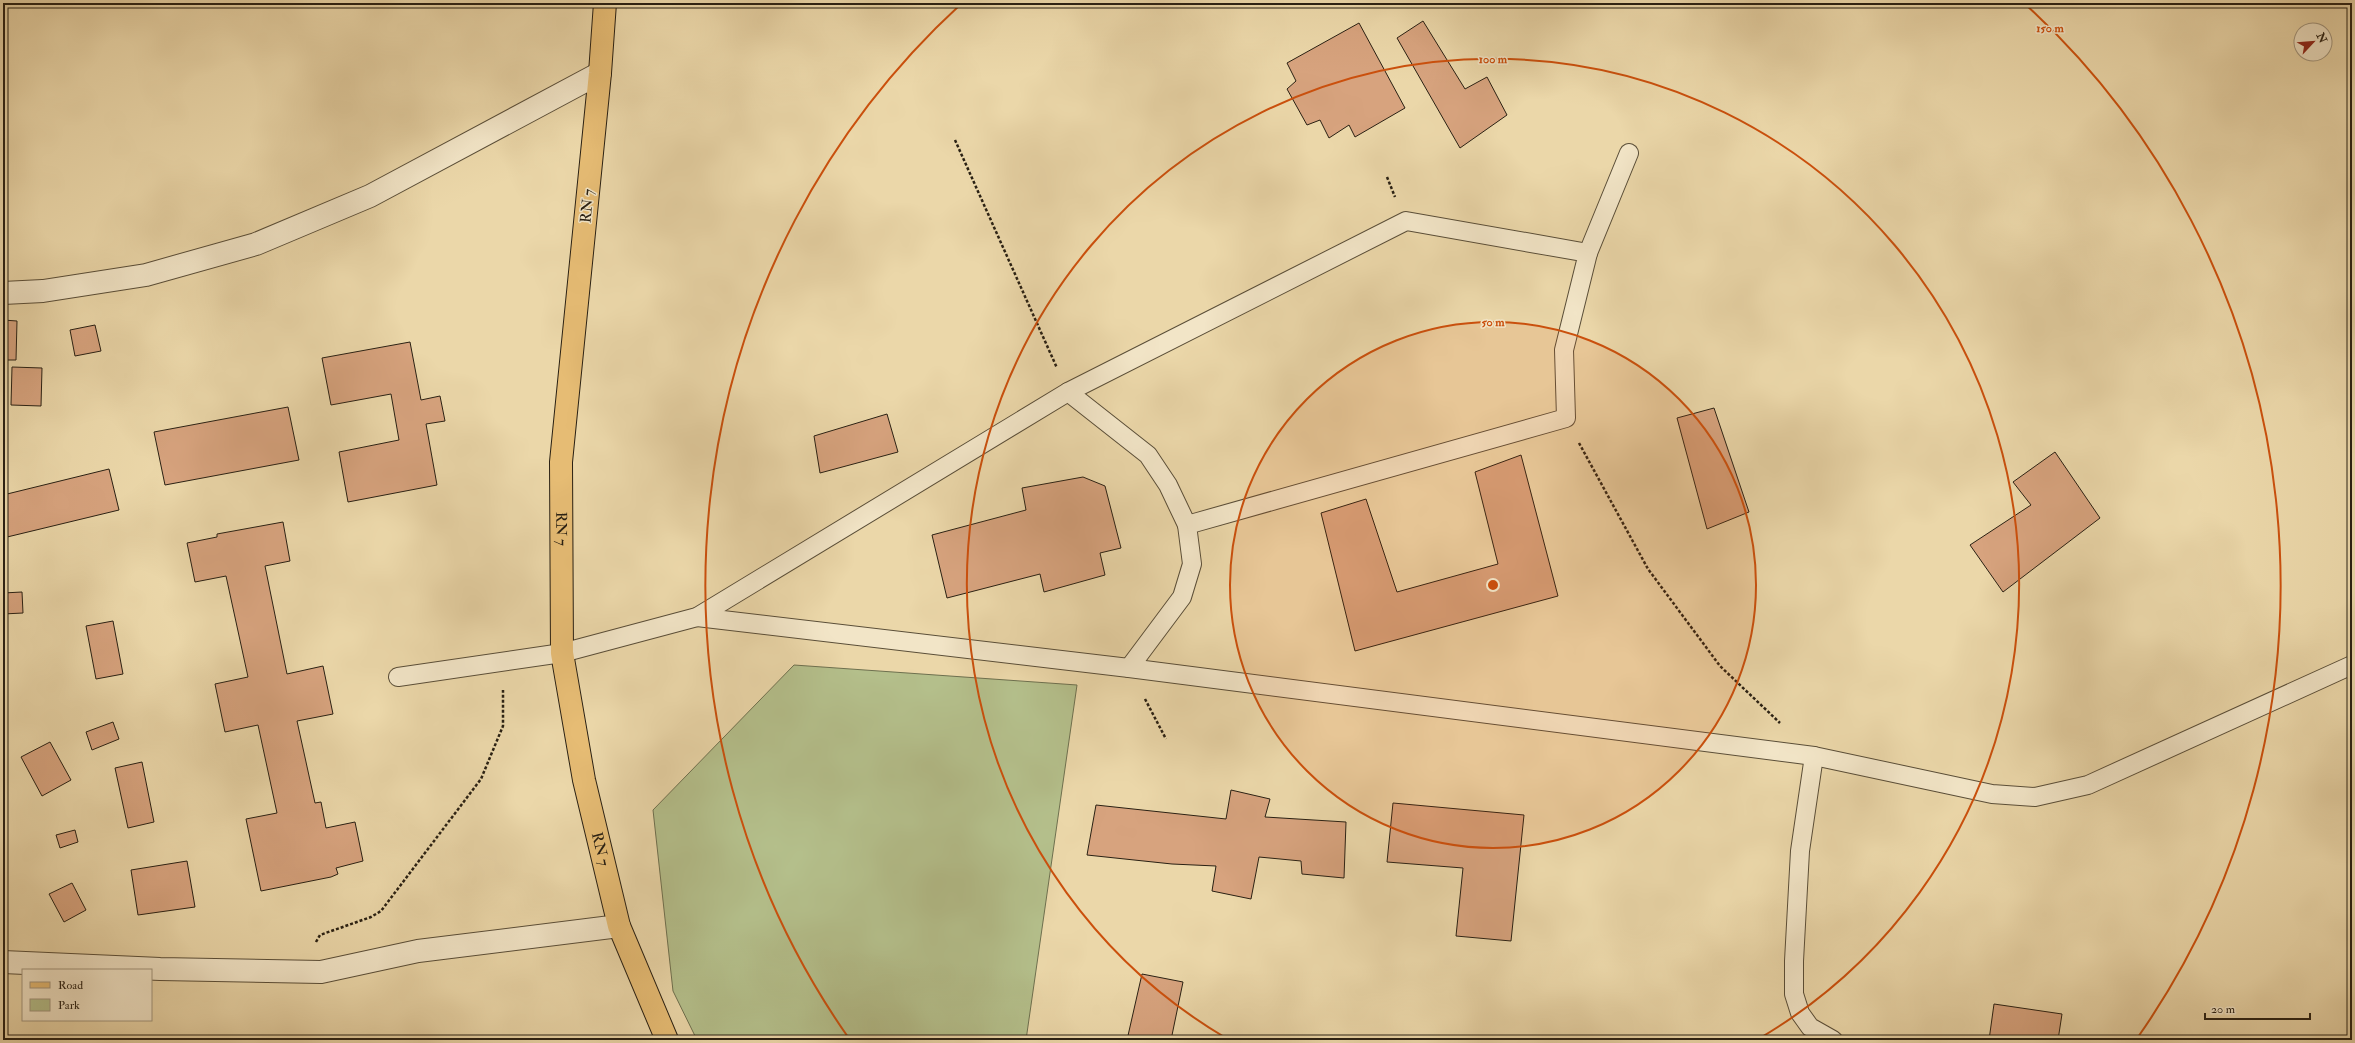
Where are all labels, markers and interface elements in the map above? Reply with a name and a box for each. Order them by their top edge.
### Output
text: 150 m [2036,21,2064,36]
north arrow [2293,22,2333,62]
text: N [2313,30,2330,46]
text: 100 m [1479,52,1508,67]
street label: RN 7 [576,188,599,224]
text: 50 m [1481,315,1505,330]
street label: RN 7 [551,512,570,546]
centre of rings [1486,578,1500,592]
street label: RN 7 [587,830,613,868]
legend [22,969,152,1021]
text: Road [58,978,83,993]
scale bar [2205,995,2310,1021]
text: Park [58,998,80,1013]
text: 20 m [2211,1002,2236,1017]

